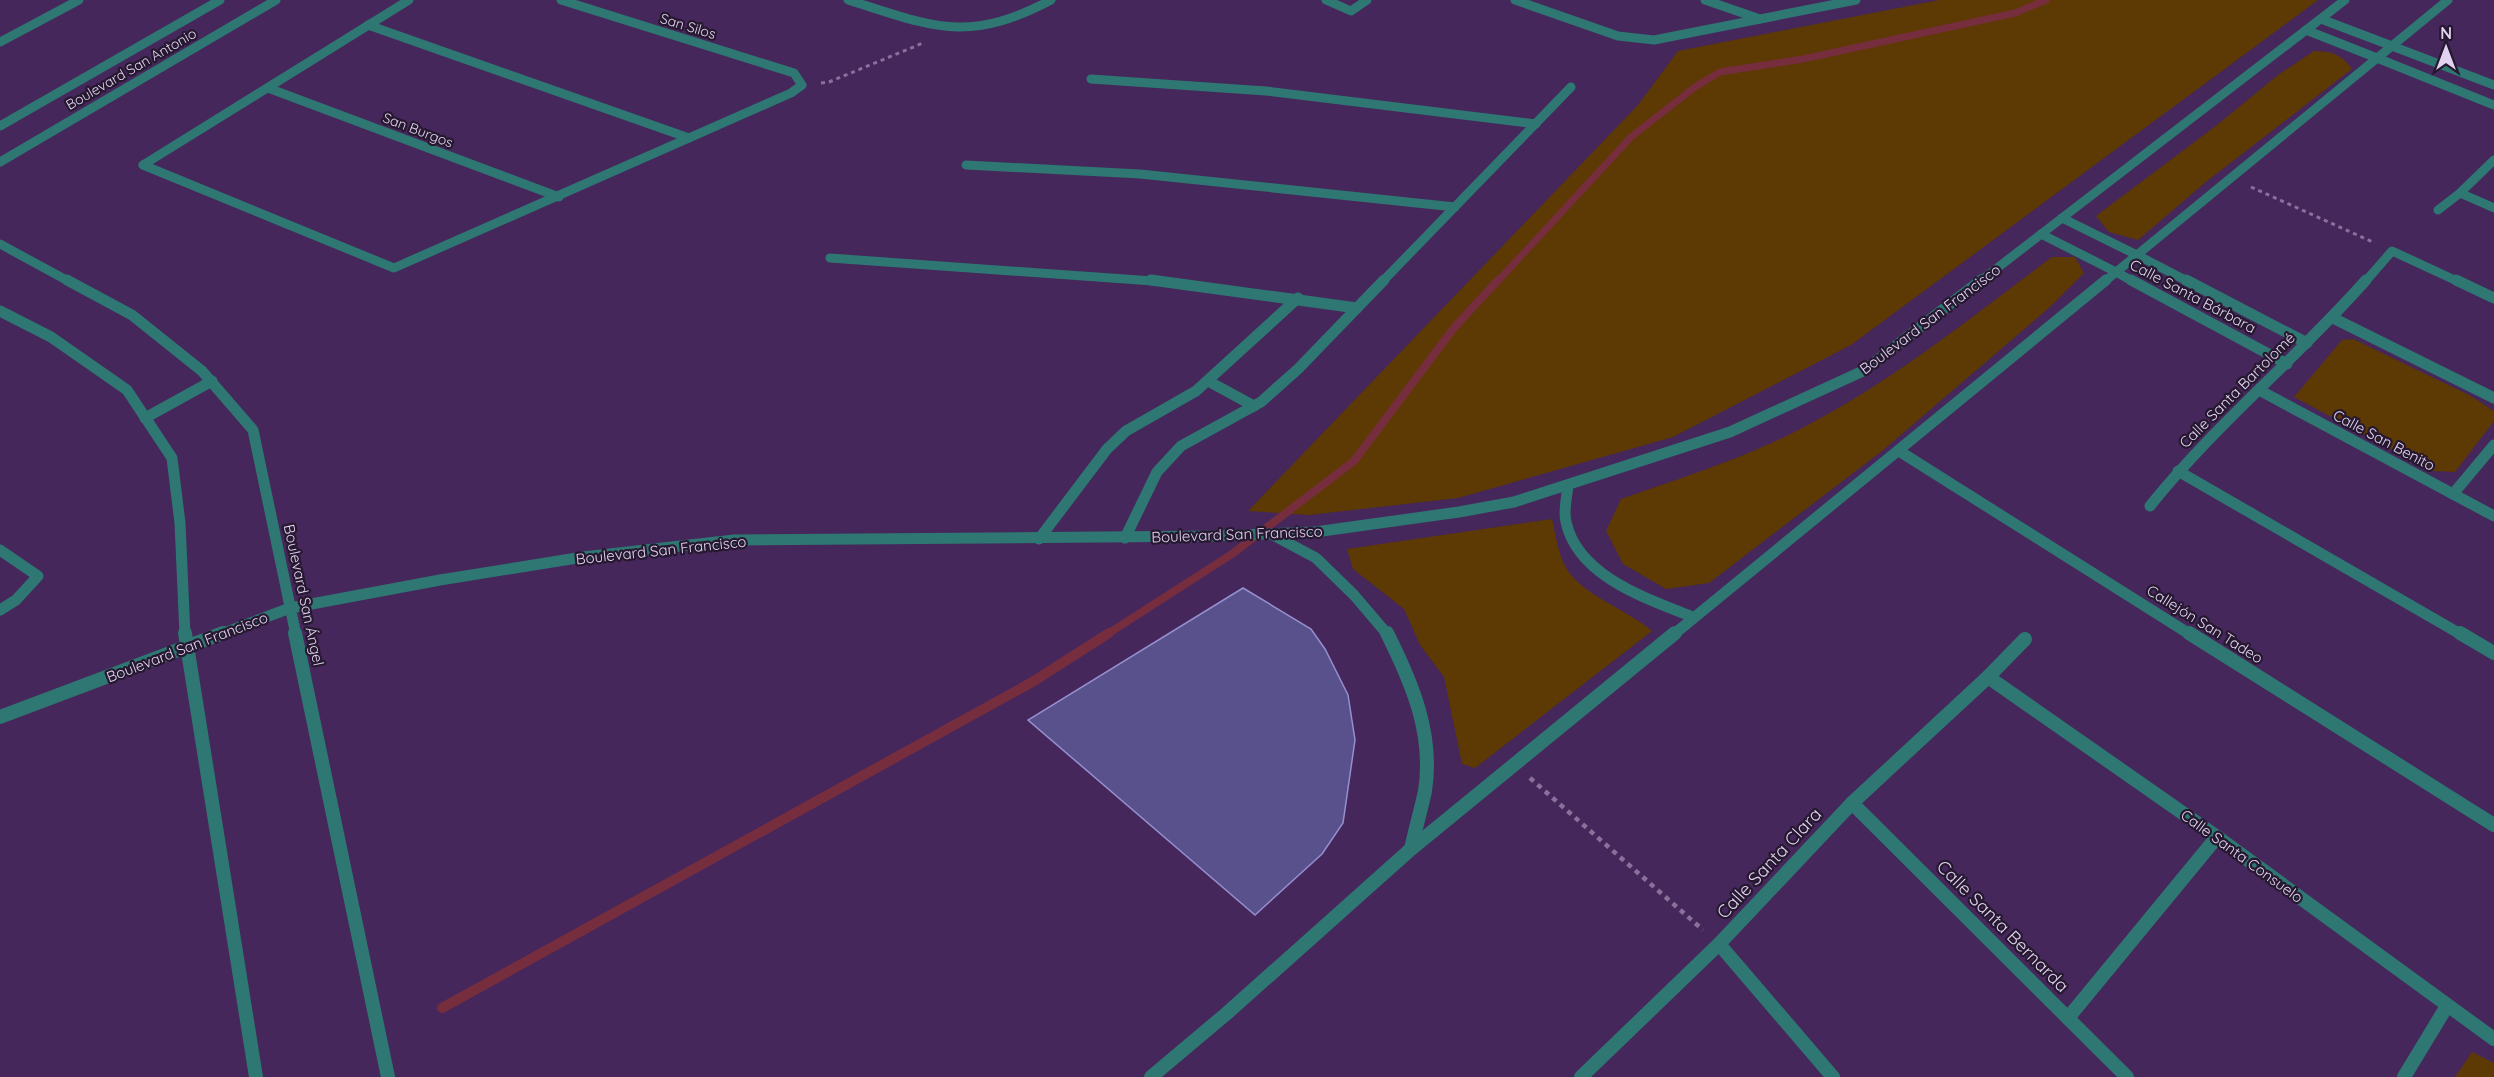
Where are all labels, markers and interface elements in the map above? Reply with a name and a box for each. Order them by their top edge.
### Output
street label: San Silos [658,9,718,43]
north arrow [2416,18,2476,78]
text: N [2440,23,2452,43]
street label: Boulevard San Antonio [63,24,199,114]
street label: San Burgos [380,108,456,152]
street label: Calle Santa Bárbara [2127,255,2259,337]
street label: Boulevard San Francisco [1856,260,2004,378]
street label: Calle Santa Bartolomé [2175,328,2299,452]
street label: Calle San Benito [2330,405,2438,475]
street label: Boulevard San Ángel [280,522,328,668]
street label: Boulevard San Francisco [1151,522,1323,546]
street label: Boulevard San Francisco [575,532,747,568]
street label: Callejón San Tadeo [2143,581,2267,667]
street label: Boulevard San Francisco [104,607,270,687]
street label: Calle Santa Clara [1712,803,1826,923]
street label: Calle Santa Consuelo [2177,805,2307,907]
street label: Calle Santa Bernarda [1932,855,2074,997]

